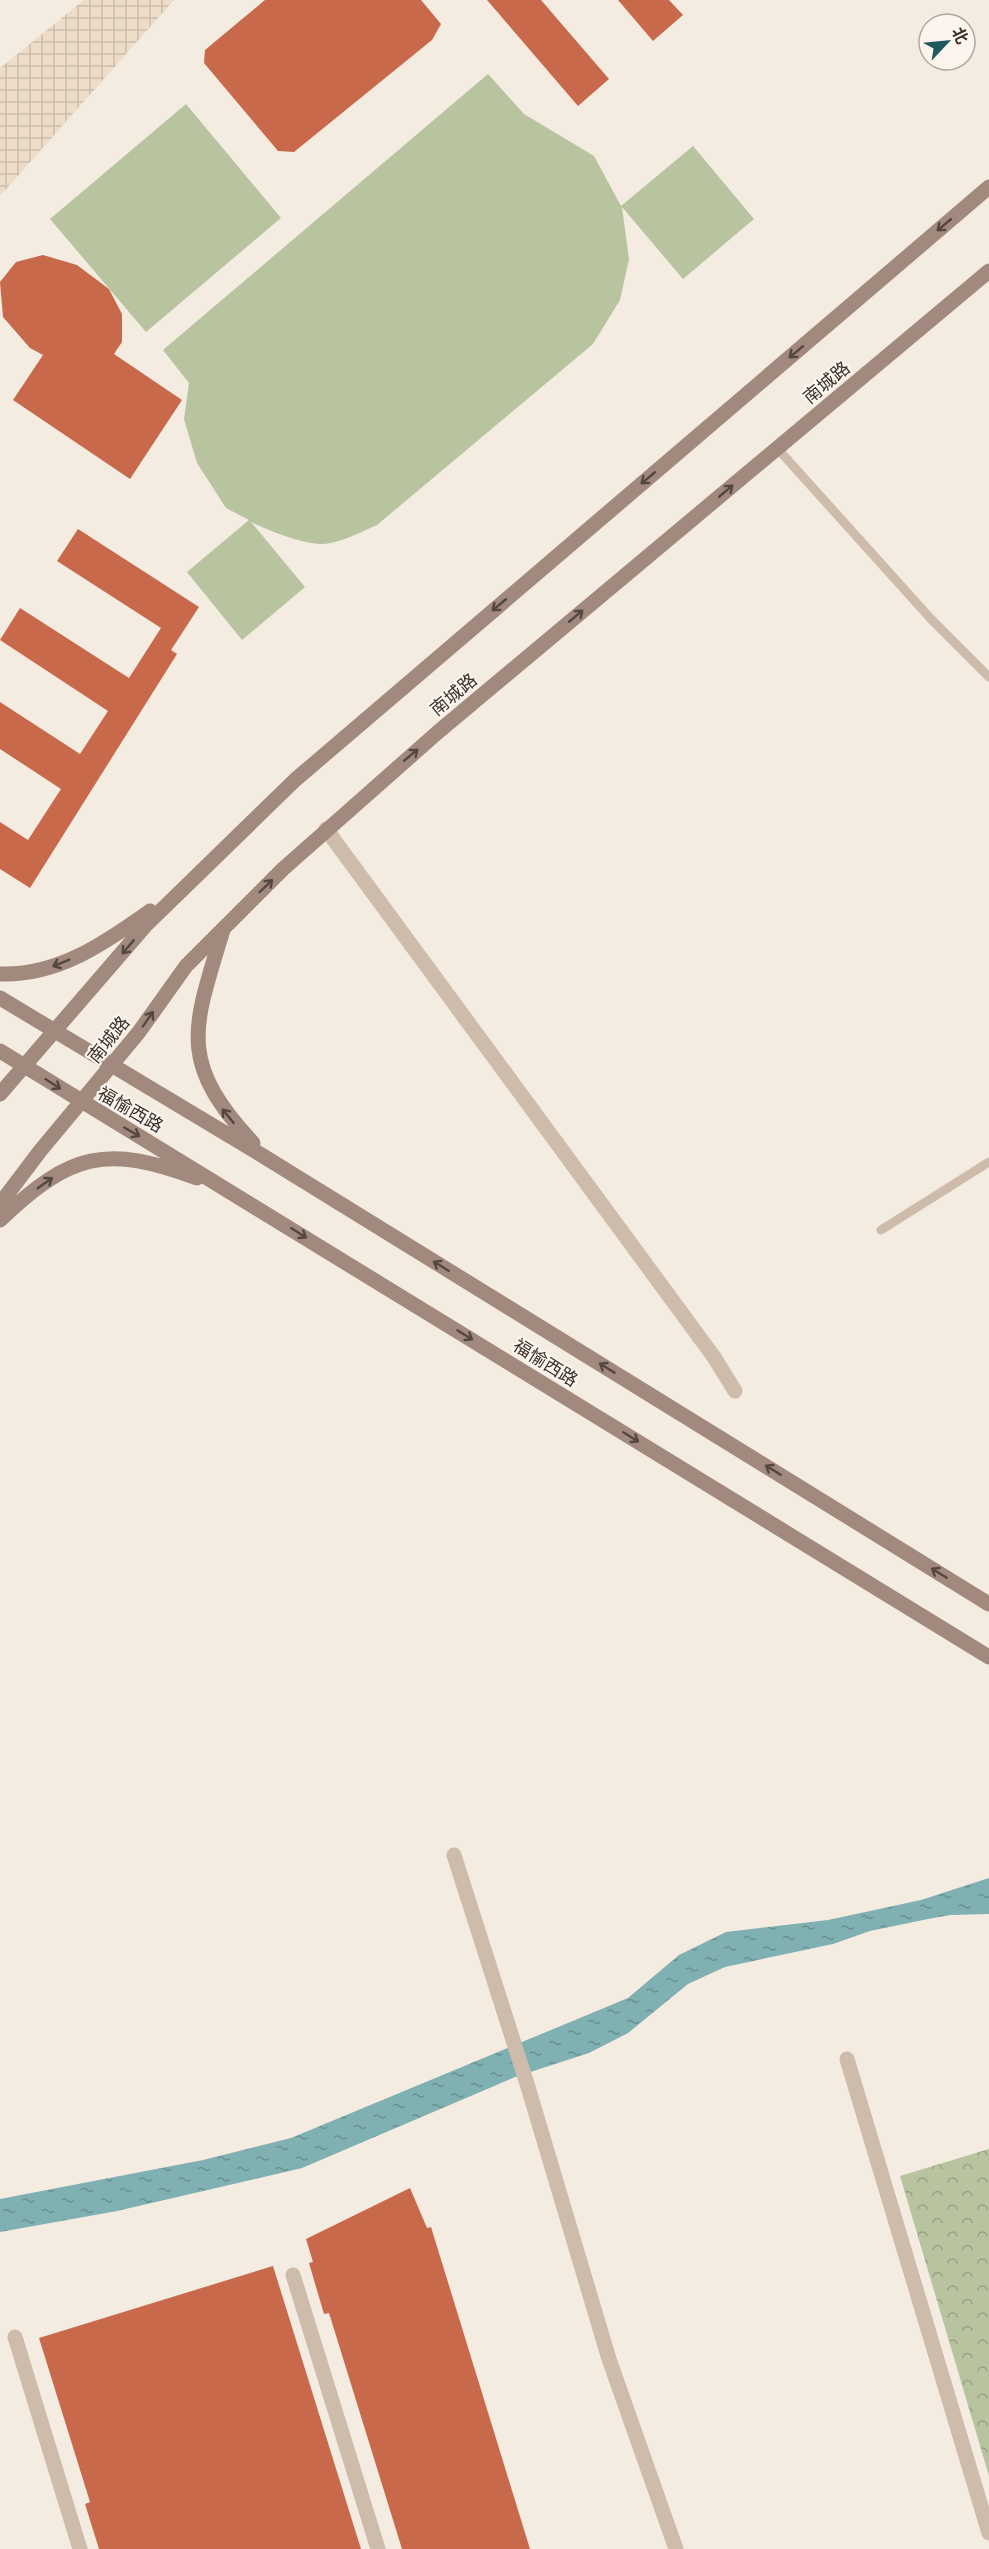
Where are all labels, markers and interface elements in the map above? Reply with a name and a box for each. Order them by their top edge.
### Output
north arrow [917,12,977,72]
text: 北 [948,24,973,47]
one-way arrow [937,218,952,232]
one-way arrow [789,345,804,359]
street label: 南城路 [798,356,854,408]
one-way arrow [641,471,656,485]
one-way arrow [718,484,733,498]
one-way arrow [492,598,507,612]
one-way arrow [568,610,584,623]
street label: 南城路 [425,668,481,720]
one-way arrow [403,748,418,762]
one-way arrow [259,878,274,893]
one-way arrow [122,938,135,954]
one-way arrow [53,958,71,969]
street label: 南城路 [82,1011,134,1067]
one-way arrow [142,1011,154,1028]
one-way arrow [44,1079,61,1091]
street label: 福愉西路 [94,1081,168,1137]
one-way arrow [222,1108,235,1124]
one-way arrow [123,1126,140,1138]
one-way arrow [36,1177,53,1189]
one-way arrow [290,1227,307,1239]
one-way arrow [433,1260,450,1272]
one-way arrow [456,1329,473,1341]
street label: 福愉西路 [510,1334,582,1390]
one-way arrow [599,1362,616,1374]
one-way arrow [622,1432,639,1444]
one-way arrow [765,1464,782,1476]
one-way arrow [931,1566,948,1578]

